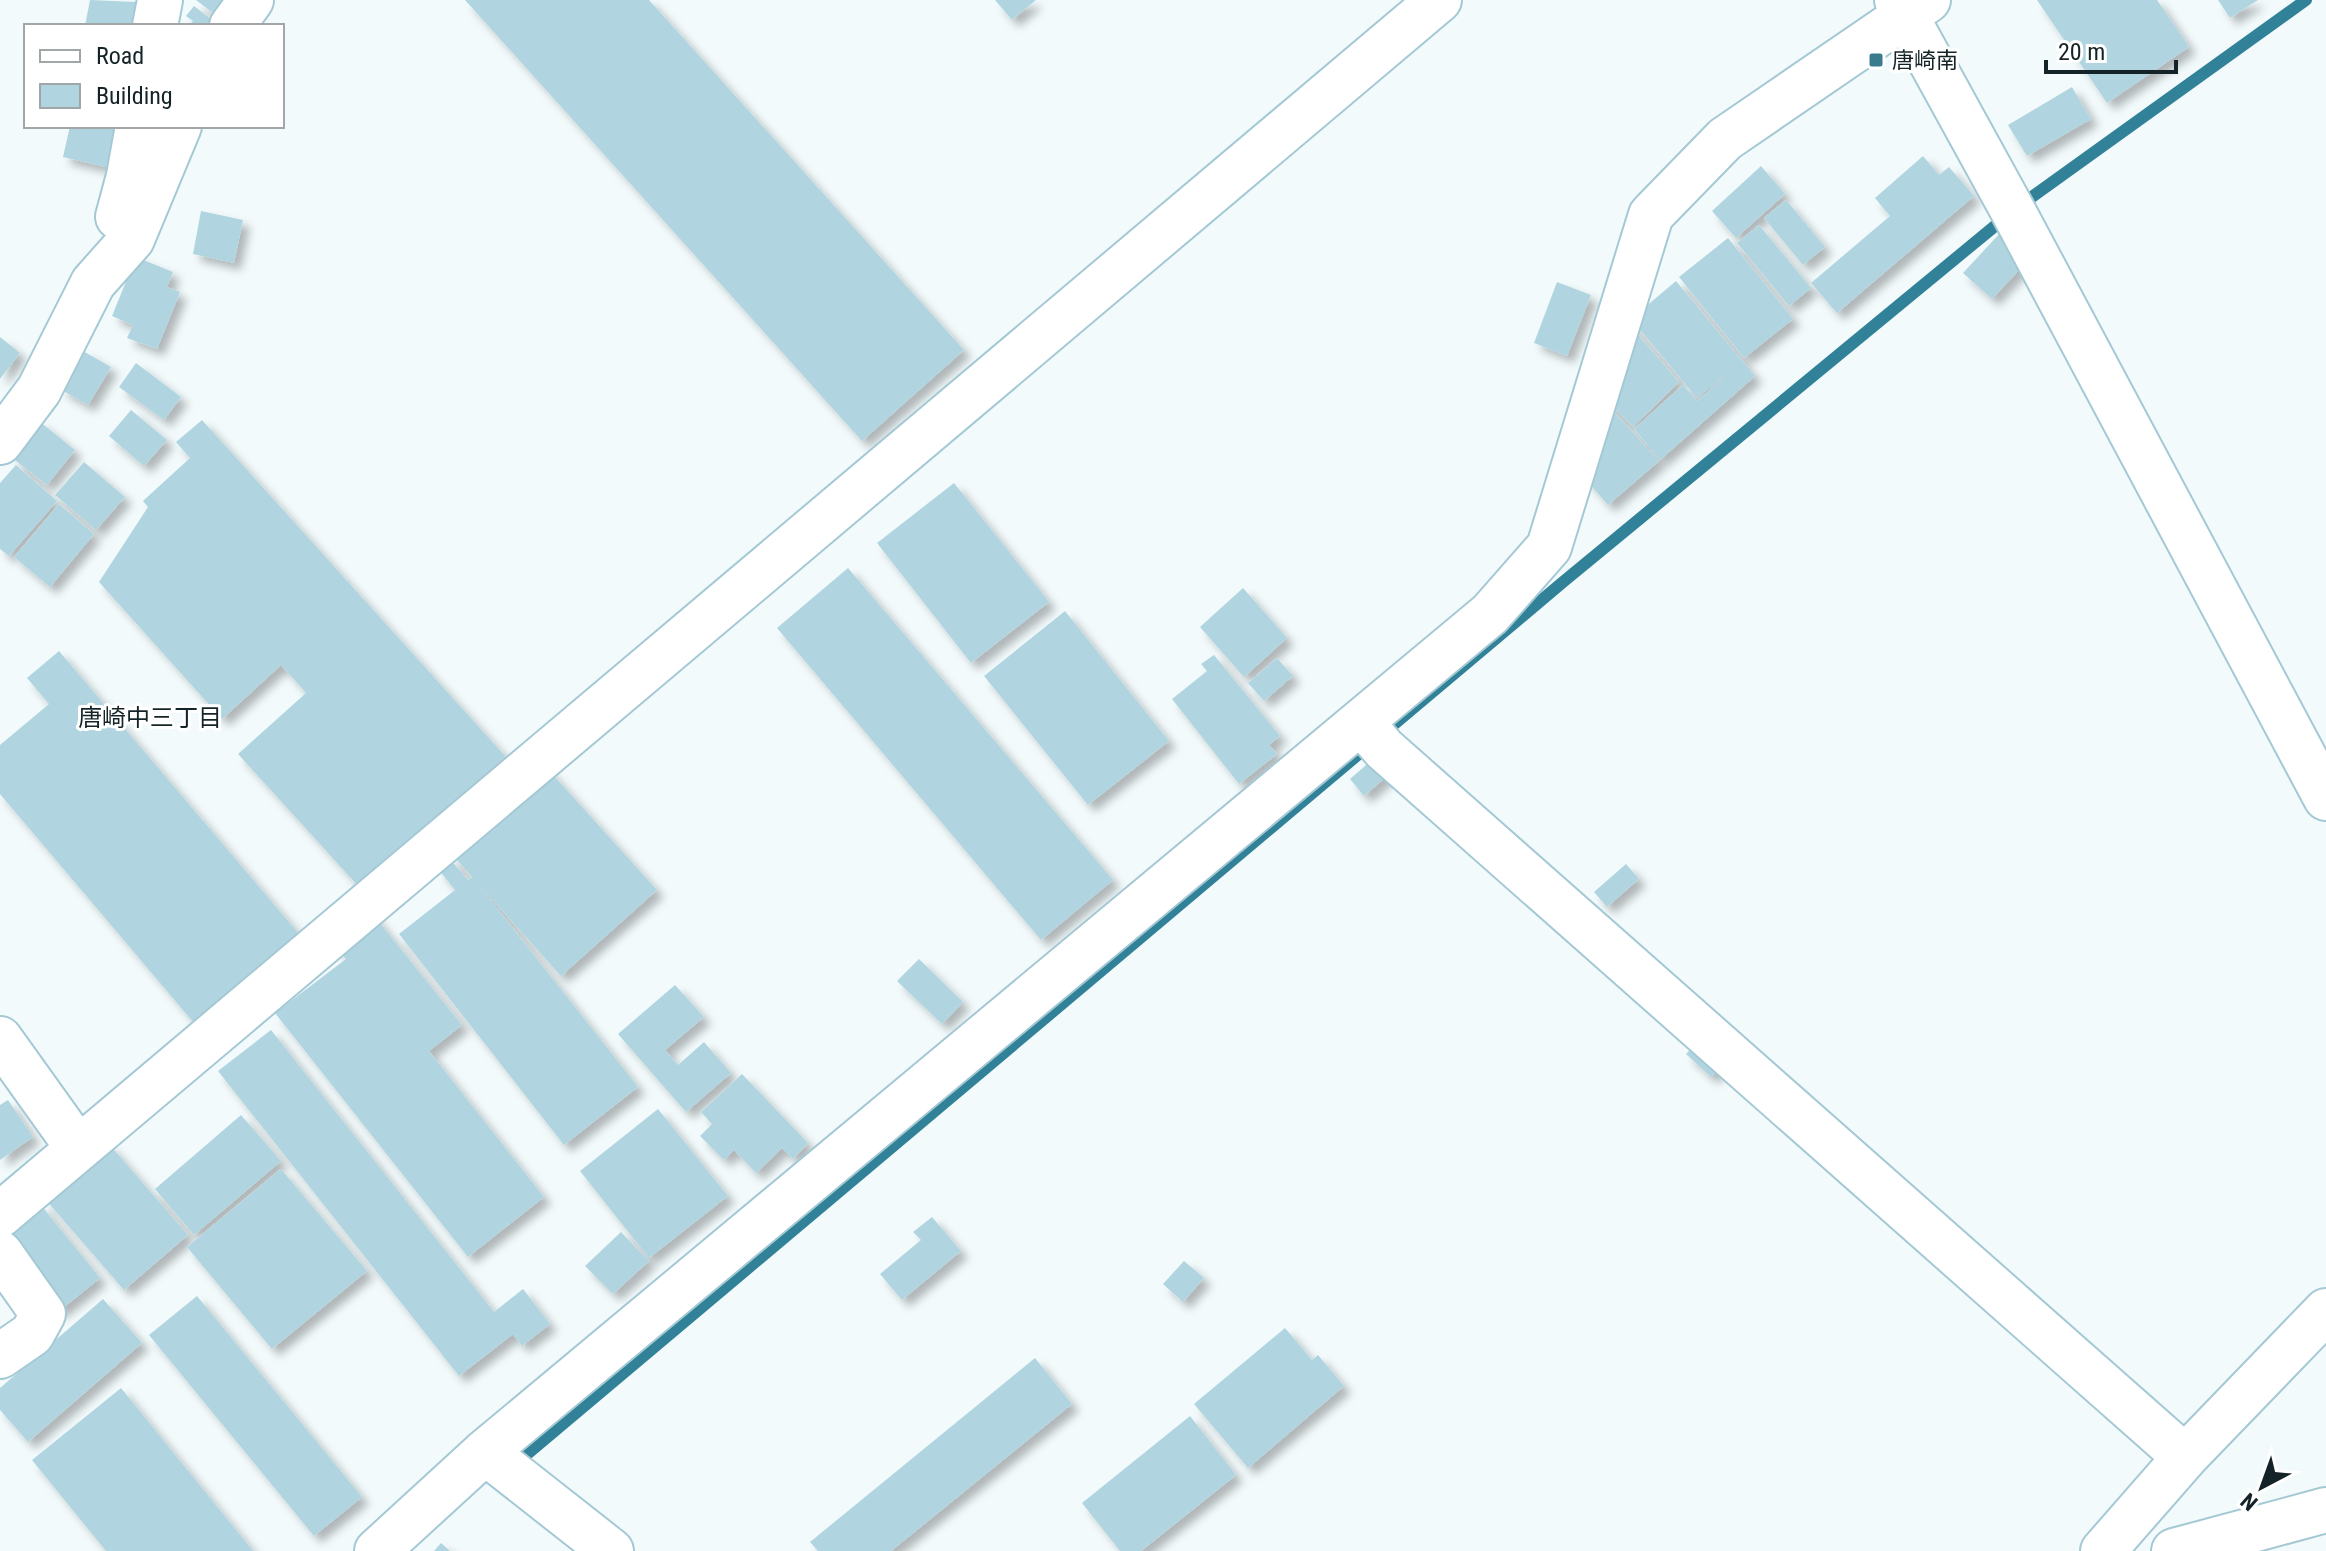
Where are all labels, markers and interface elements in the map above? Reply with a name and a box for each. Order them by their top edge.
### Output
legend [24,24,284,128]
scale bar [2046,24,2176,74]
text: 20 m [2058,38,2105,66]
text: Road [96,42,144,70]
place label: 唐崎南 [1892,48,1958,73]
marker: 唐崎南 [1867,51,1885,69]
text: Building [96,82,173,110]
district label: 唐崎中三丁目 [78,704,222,732]
north arrow [2222,1447,2302,1527]
text: N [2236,1488,2262,1516]

